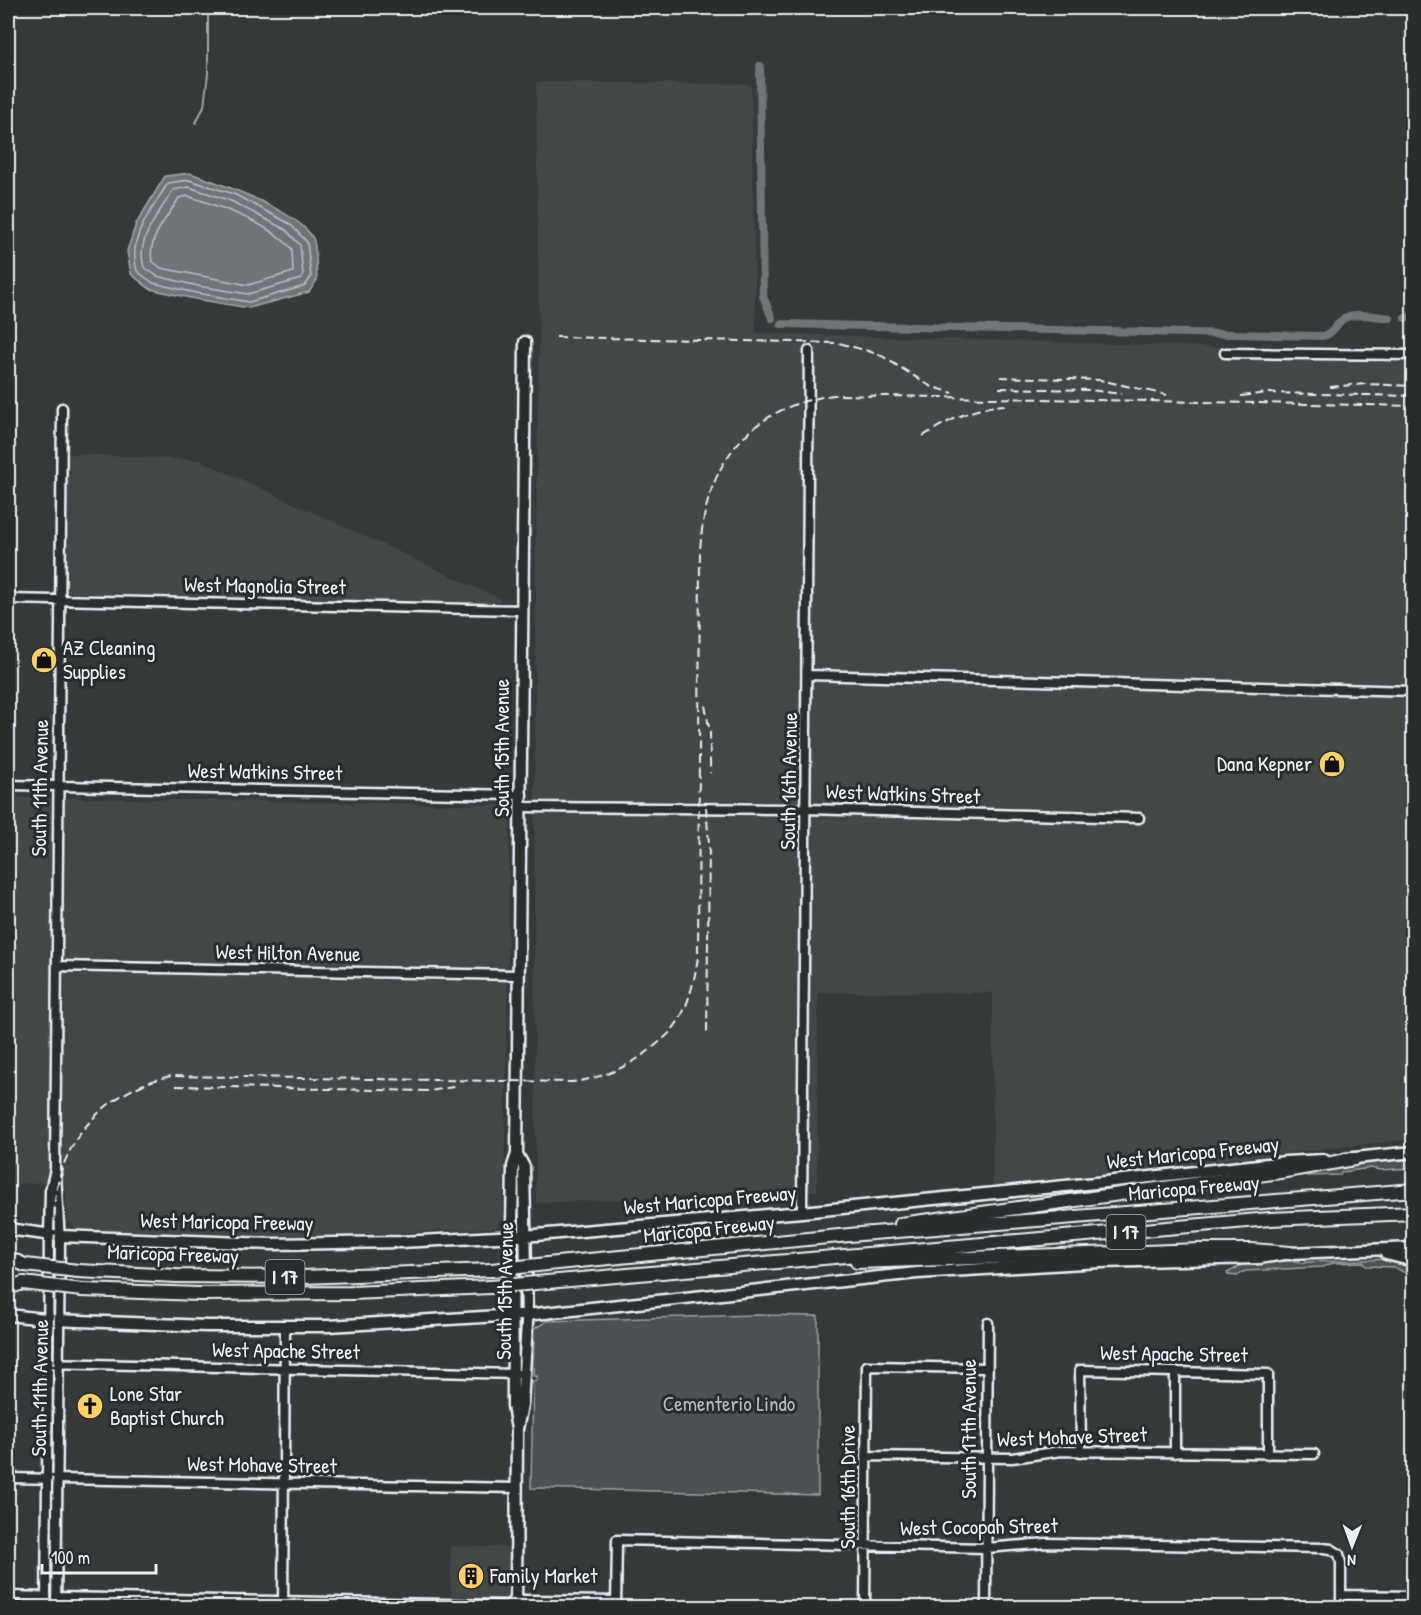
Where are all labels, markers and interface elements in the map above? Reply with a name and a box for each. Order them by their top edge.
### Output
street label: West Magnolia Street [184,570,347,601]
place label: AZ Cleaning Supplies [63,633,155,686]
shop icon: AZ Cleaning Supplies [29,645,59,675]
street label: South 15th Avenue [487,679,516,817]
street label: South 16th Avenue [773,712,804,850]
street label: South 11th Avenue [24,719,55,857]
place label: Dana Kepner [1217,749,1312,778]
shop icon: Dana Kepner [1317,749,1347,779]
street label: West Watkins Street [187,756,343,787]
street label: West Watkins Street [825,776,982,811]
street label: West Hilton Avenue [215,937,361,968]
street label: West Maricopa Freeway [1105,1129,1281,1176]
street label: Maricopa Freeway [1127,1167,1261,1208]
street label: West Maricopa Freeway [622,1178,798,1221]
street label: West Maricopa Freeway [140,1205,314,1238]
street label: Maricopa Freeway [642,1207,776,1250]
road number: I 17 [1106,1215,1146,1249]
street label: South 15th Avenue [489,1222,520,1360]
street label: Maricopa Freeway [107,1237,239,1270]
road number: I 17 [266,1260,304,1294]
street label: South 11th Avenue [24,1319,55,1457]
street label: West Apache Street [212,1335,361,1366]
street label: West Apache Street [1100,1338,1249,1369]
street label: South 17th Avenue [954,1359,983,1499]
place label: Lone Star Baptist Church [110,1379,224,1432]
park label: Cementerio Lindo [663,1389,795,1418]
church icon: Lone Star Baptist Church [75,1391,105,1421]
street label: West Mohave Street [997,1419,1148,1454]
street label: South 16th Drive [833,1425,862,1549]
street label: West Mohave Street [187,1449,338,1480]
street label: West Cocopah Street [900,1511,1059,1542]
north arrow [1322,1516,1382,1576]
scale bar [42,1537,156,1575]
text: 100 m [51,1545,90,1570]
text: N [1347,1550,1356,1572]
building icon: Family Market [456,1561,486,1591]
place label: Family Market [489,1561,598,1590]

